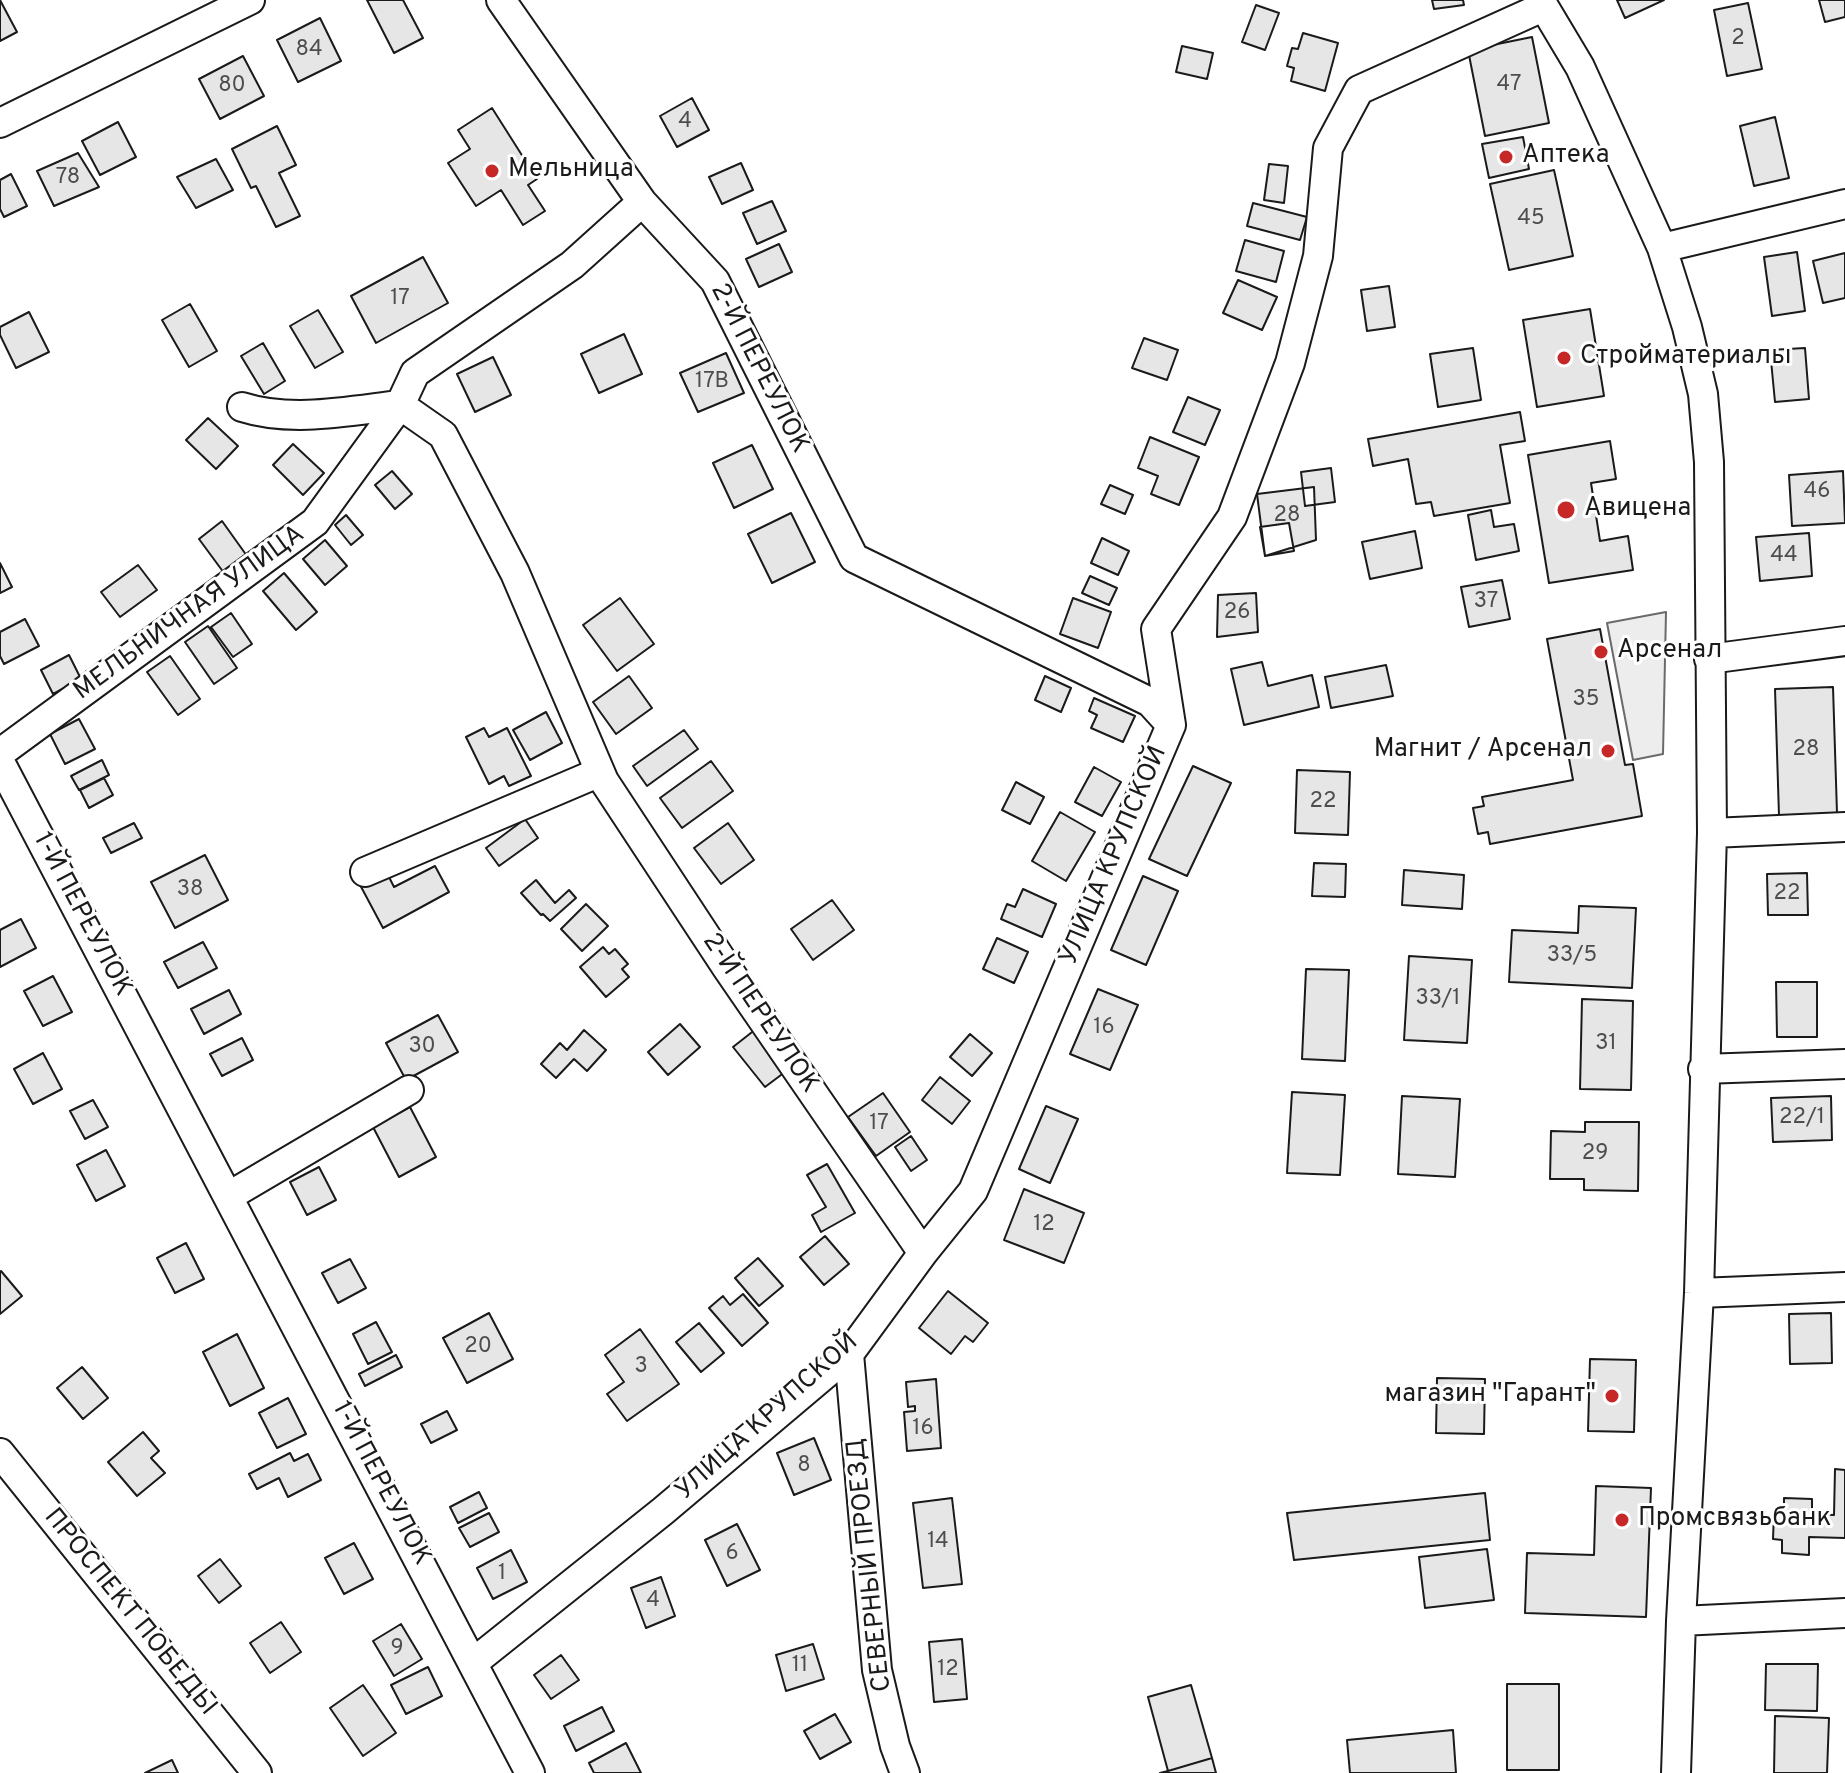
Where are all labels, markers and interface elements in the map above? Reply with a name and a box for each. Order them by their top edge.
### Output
house number: 2 [1731,27,1745,53]
house number: 84 [295,38,323,64]
house number: 47 [1497,73,1521,99]
house number: 80 [218,74,246,100]
house number: 4 [678,110,692,136]
place label: Аптека [1522,141,1609,173]
marker: Аптека [1497,148,1515,166]
place label: Мельница [508,155,634,187]
marker: Мельница [483,162,501,180]
house number: 78 [56,166,80,192]
house number: 45 [1517,207,1545,233]
street label: 2-Й ПЕРЕУЛОК [702,279,814,459]
house number: 17 [390,287,410,313]
place label: Стройматериалы [1580,342,1791,374]
marker: Стройматериалы [1555,349,1573,367]
house number: 17В [695,370,729,396]
house number: 46 [1804,480,1830,506]
place label: Авицена [1584,494,1691,526]
marker: Авицена [1555,499,1577,521]
house number: 28 [1274,504,1300,530]
street label: МЕЛЬНИЧНАЯ УЛИЦА [69,520,311,708]
house number: 44 [1770,544,1798,570]
house number: 37 [1474,590,1498,616]
house number: 26 [1224,601,1250,627]
place label: Арсенал [1617,636,1722,668]
marker: Арсенал [1592,643,1610,661]
house number: 35 [1573,688,1599,714]
place label: Магнит / Арсенал [1374,735,1592,767]
house number: 28 [1793,738,1819,764]
street label: УЛИЦА КРУПСКОЙ [1055,742,1175,970]
marker: Магнит / Арсенал [1599,742,1617,760]
house number: 22 [1310,790,1336,816]
street label: 1-Й ПЕРЕУЛОК [25,828,137,1002]
house number: 38 [177,878,203,904]
house number: 22 [1774,882,1800,908]
street label: 2-Й ПЕРЕУЛОК [694,928,824,1100]
house number: 33/5 [1547,944,1597,970]
house number: 33/1 [1416,987,1460,1013]
house number: 16 [1093,1016,1115,1042]
house number: 31 [1595,1032,1617,1058]
house number: 30 [408,1035,436,1061]
house number: 22/1 [1779,1106,1825,1132]
house number: 17 [869,1112,889,1138]
house number: 29 [1582,1142,1608,1168]
house number: 12 [1033,1213,1055,1239]
street label: УЛИЦА КРУПСКОЙ [670,1328,866,1508]
house number: 20 [464,1335,492,1361]
house number: 3 [634,1355,648,1381]
place label: магазин "Гарант" [1385,1380,1596,1412]
marker: магазин "Гарант" [1603,1387,1621,1405]
street label: 1-Й ПЕРЕУЛОК [324,1397,436,1571]
house number: 16 [912,1417,934,1443]
street label: СЕВЕРНЫЙ ПРОЕЗД [842,1437,900,1693]
house number: 8 [797,1454,811,1480]
street label: ПРОСПЕКТ ПОБЕДЫ [36,1503,222,1723]
place label: Промсвязьбанк [1638,1504,1831,1536]
marker: Промсвязьбанк [1613,1511,1631,1529]
house number: 14 [927,1530,949,1556]
house number: 6 [725,1542,739,1568]
house number: 1 [498,1562,506,1588]
house number: 4 [646,1589,660,1615]
house number: 9 [390,1637,404,1663]
house number: 11 [792,1654,808,1680]
house number: 12 [937,1658,959,1684]

